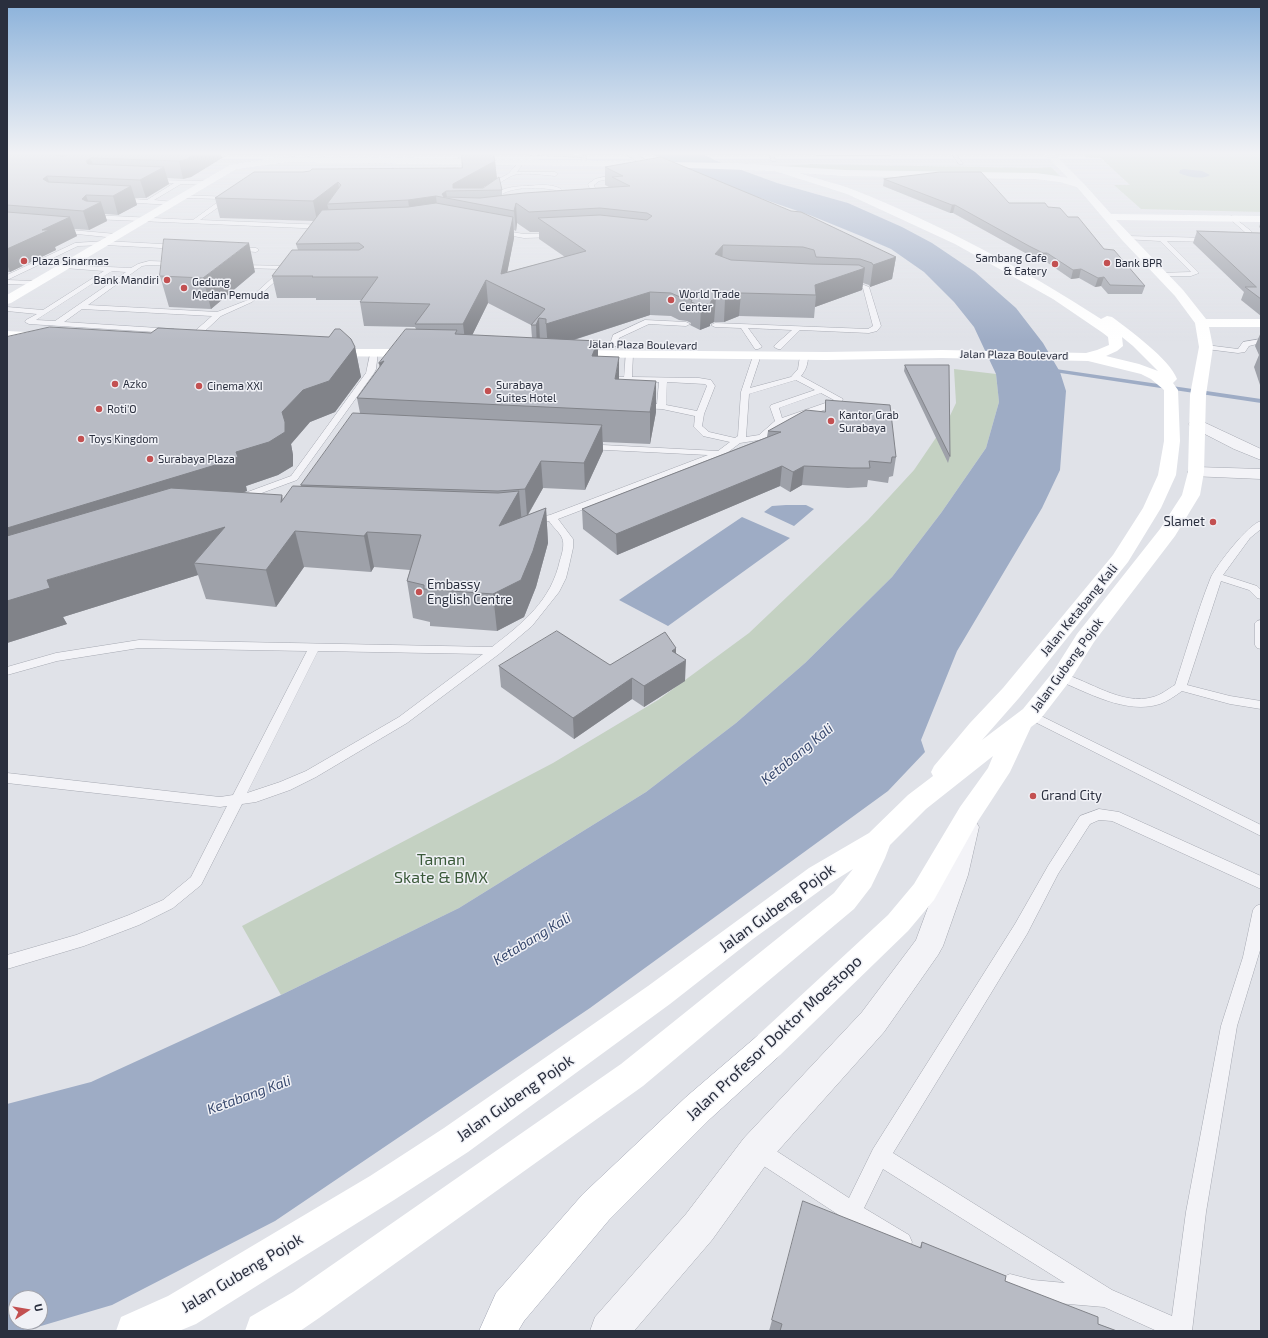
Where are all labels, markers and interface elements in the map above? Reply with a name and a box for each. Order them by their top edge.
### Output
place label: Sambang Cafe & Eatery [976,251,1047,277]
place label: Plaza Sinarmas [32,254,109,268]
marker: Plaza Sinarmas [19,256,29,266]
place label: Bank BPR [1115,256,1162,270]
marker: Bank BPR [1102,258,1112,268]
marker: Sambang Cafe & Eatery [1050,259,1060,269]
place label: Bank Mandiri [93,273,159,287]
marker: Bank Mandiri [162,275,172,285]
place label: Gedung Medan Pemuda [192,275,269,301]
marker: Gedung Medan Pemuda [179,283,189,293]
place label: World Trade Center [679,287,740,313]
marker: World Trade Center [666,295,676,305]
street label: Jalan Plaza Boulevard [589,337,697,353]
street label: Jalan Plaza Boulevard [960,347,1068,363]
place label: Azko [123,377,147,391]
place label: Surabaya Suites Hotel [496,378,556,404]
marker: Azko [110,379,120,389]
place label: Cinema XXI [207,379,263,393]
marker: Cinema XXI [194,381,204,391]
marker: Surabaya Suites Hotel [483,386,493,396]
place label: Roti'O [107,402,137,416]
marker: Roti'O [94,404,104,414]
place label: Kantor Grab Surabaya [839,408,899,434]
marker: Kantor Grab Surabaya [826,416,836,426]
place label: Toys Kingdom [89,432,158,446]
marker: Toys Kingdom [76,434,86,444]
place label: Surabaya Plaza [158,452,235,466]
marker: Surabaya Plaza [145,454,155,464]
place label: Slamet [1163,514,1205,530]
marker: Slamet [1208,517,1218,527]
street label: Jalan Ketabang Kali [1037,561,1121,659]
place label: Embassy English Centre [427,577,512,608]
marker: Embassy English Centre [414,587,424,597]
street label: Jalan Gubeng Pojok [1028,615,1106,715]
water label: Ketabang Kali [758,720,836,788]
place label: Grand City [1041,788,1102,804]
marker: Grand City [1028,791,1038,801]
park label: Taman Skate & BMX [394,850,488,888]
street label: Jalan Gubeng Pojok [715,859,839,957]
water label: Ketabang Kali [490,909,574,969]
street label: Jalan Profesor Doktor Moestopo [682,951,866,1125]
street label: Jalan Gubeng Pojok [453,1050,577,1146]
water label: Ketabang Kali [205,1072,293,1118]
street label: Jalan Gubeng Pojok [177,1229,307,1317]
north arrow [8,1290,48,1330]
text: U [32,1303,46,1313]

